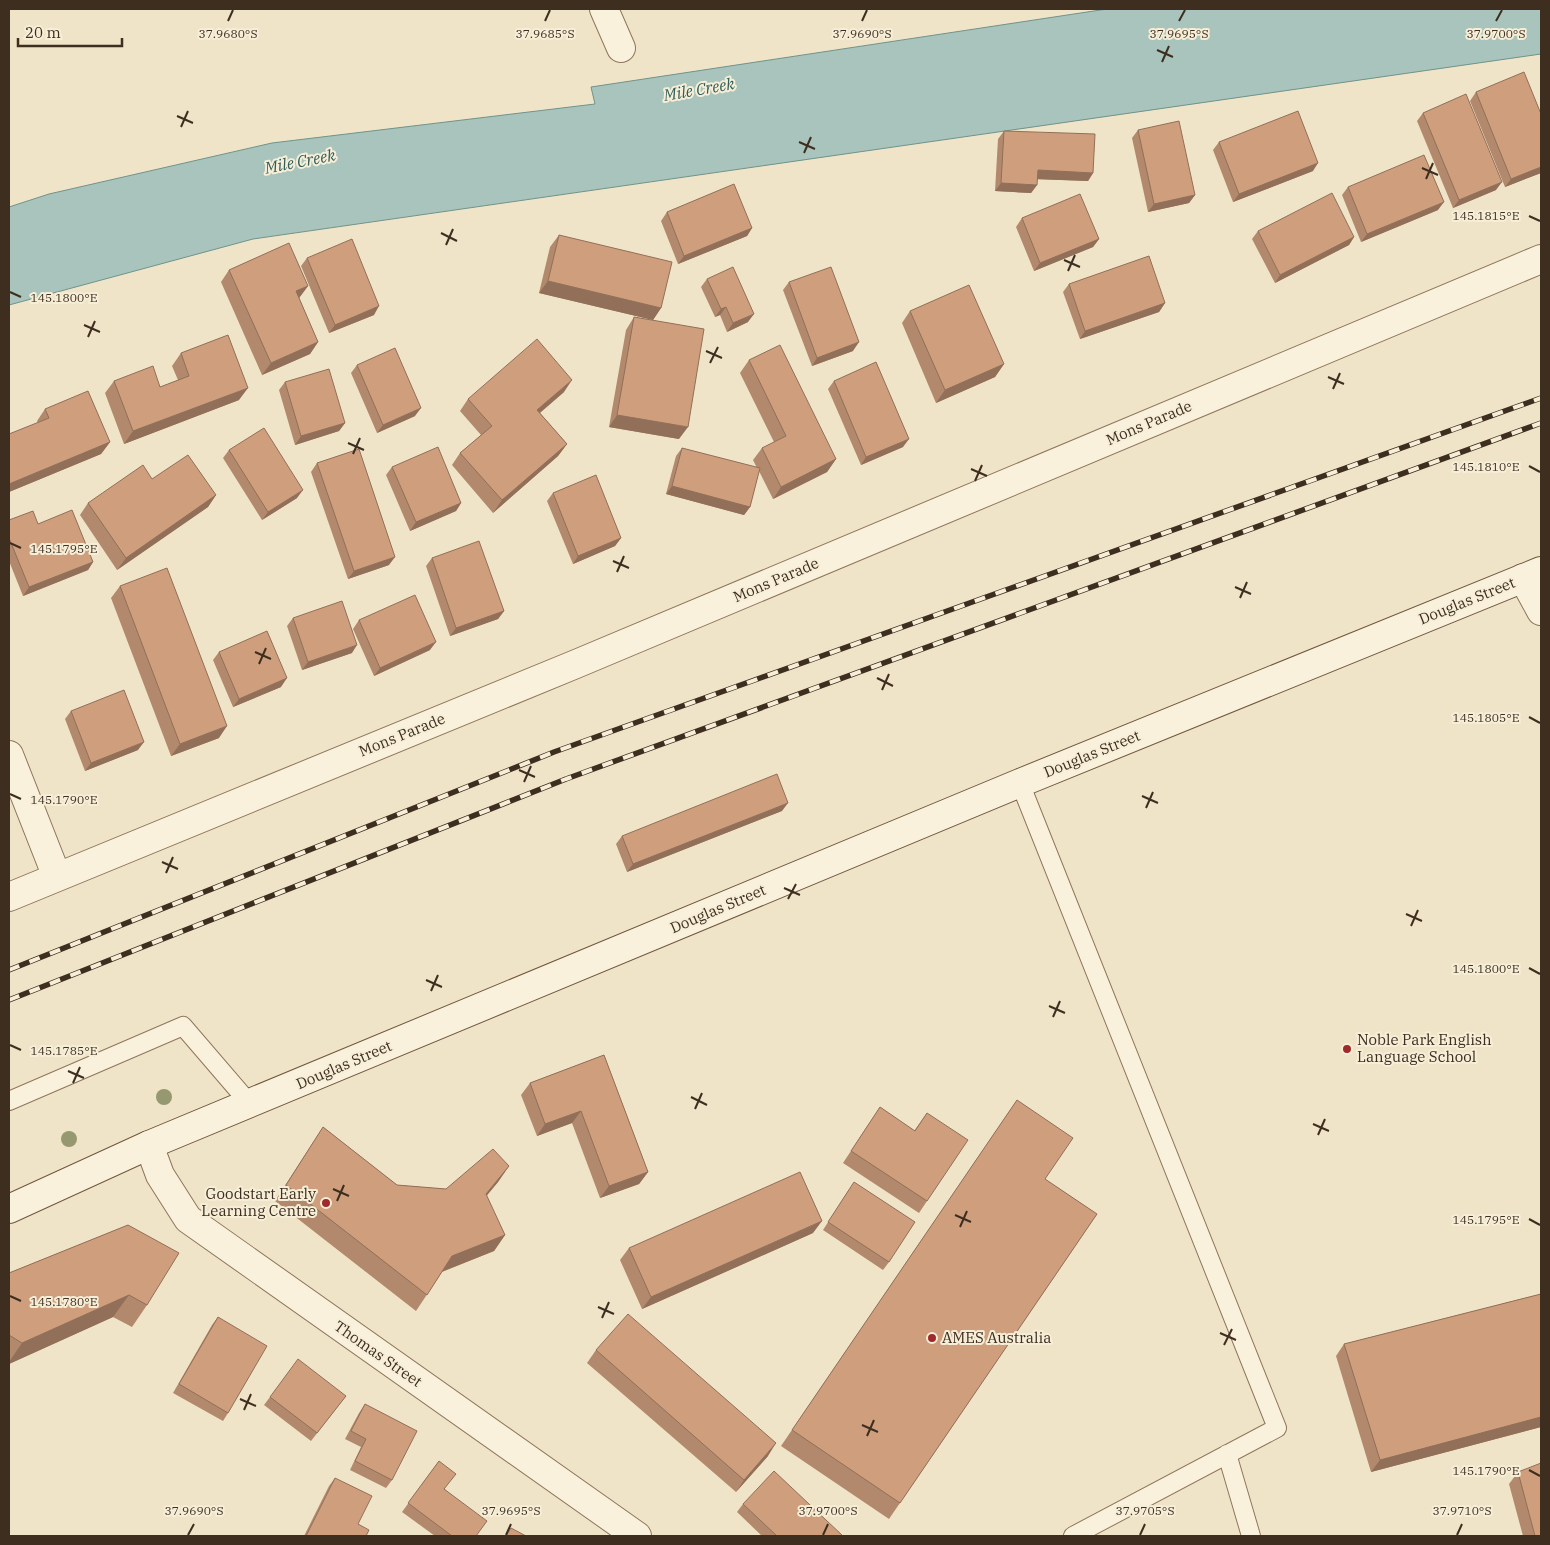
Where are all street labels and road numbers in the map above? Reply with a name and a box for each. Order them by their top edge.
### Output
street label: Mons Parade [1103,396,1195,449]
street label: Mons Parade [730,553,822,606]
street label: Douglas Street [1416,573,1518,628]
street label: Mons Parade [356,709,448,760]
street label: Douglas Street [1041,726,1143,781]
street label: Douglas Street [667,880,769,937]
street label: Douglas Street [293,1036,395,1093]
street label: Thomas Street [331,1316,426,1391]

